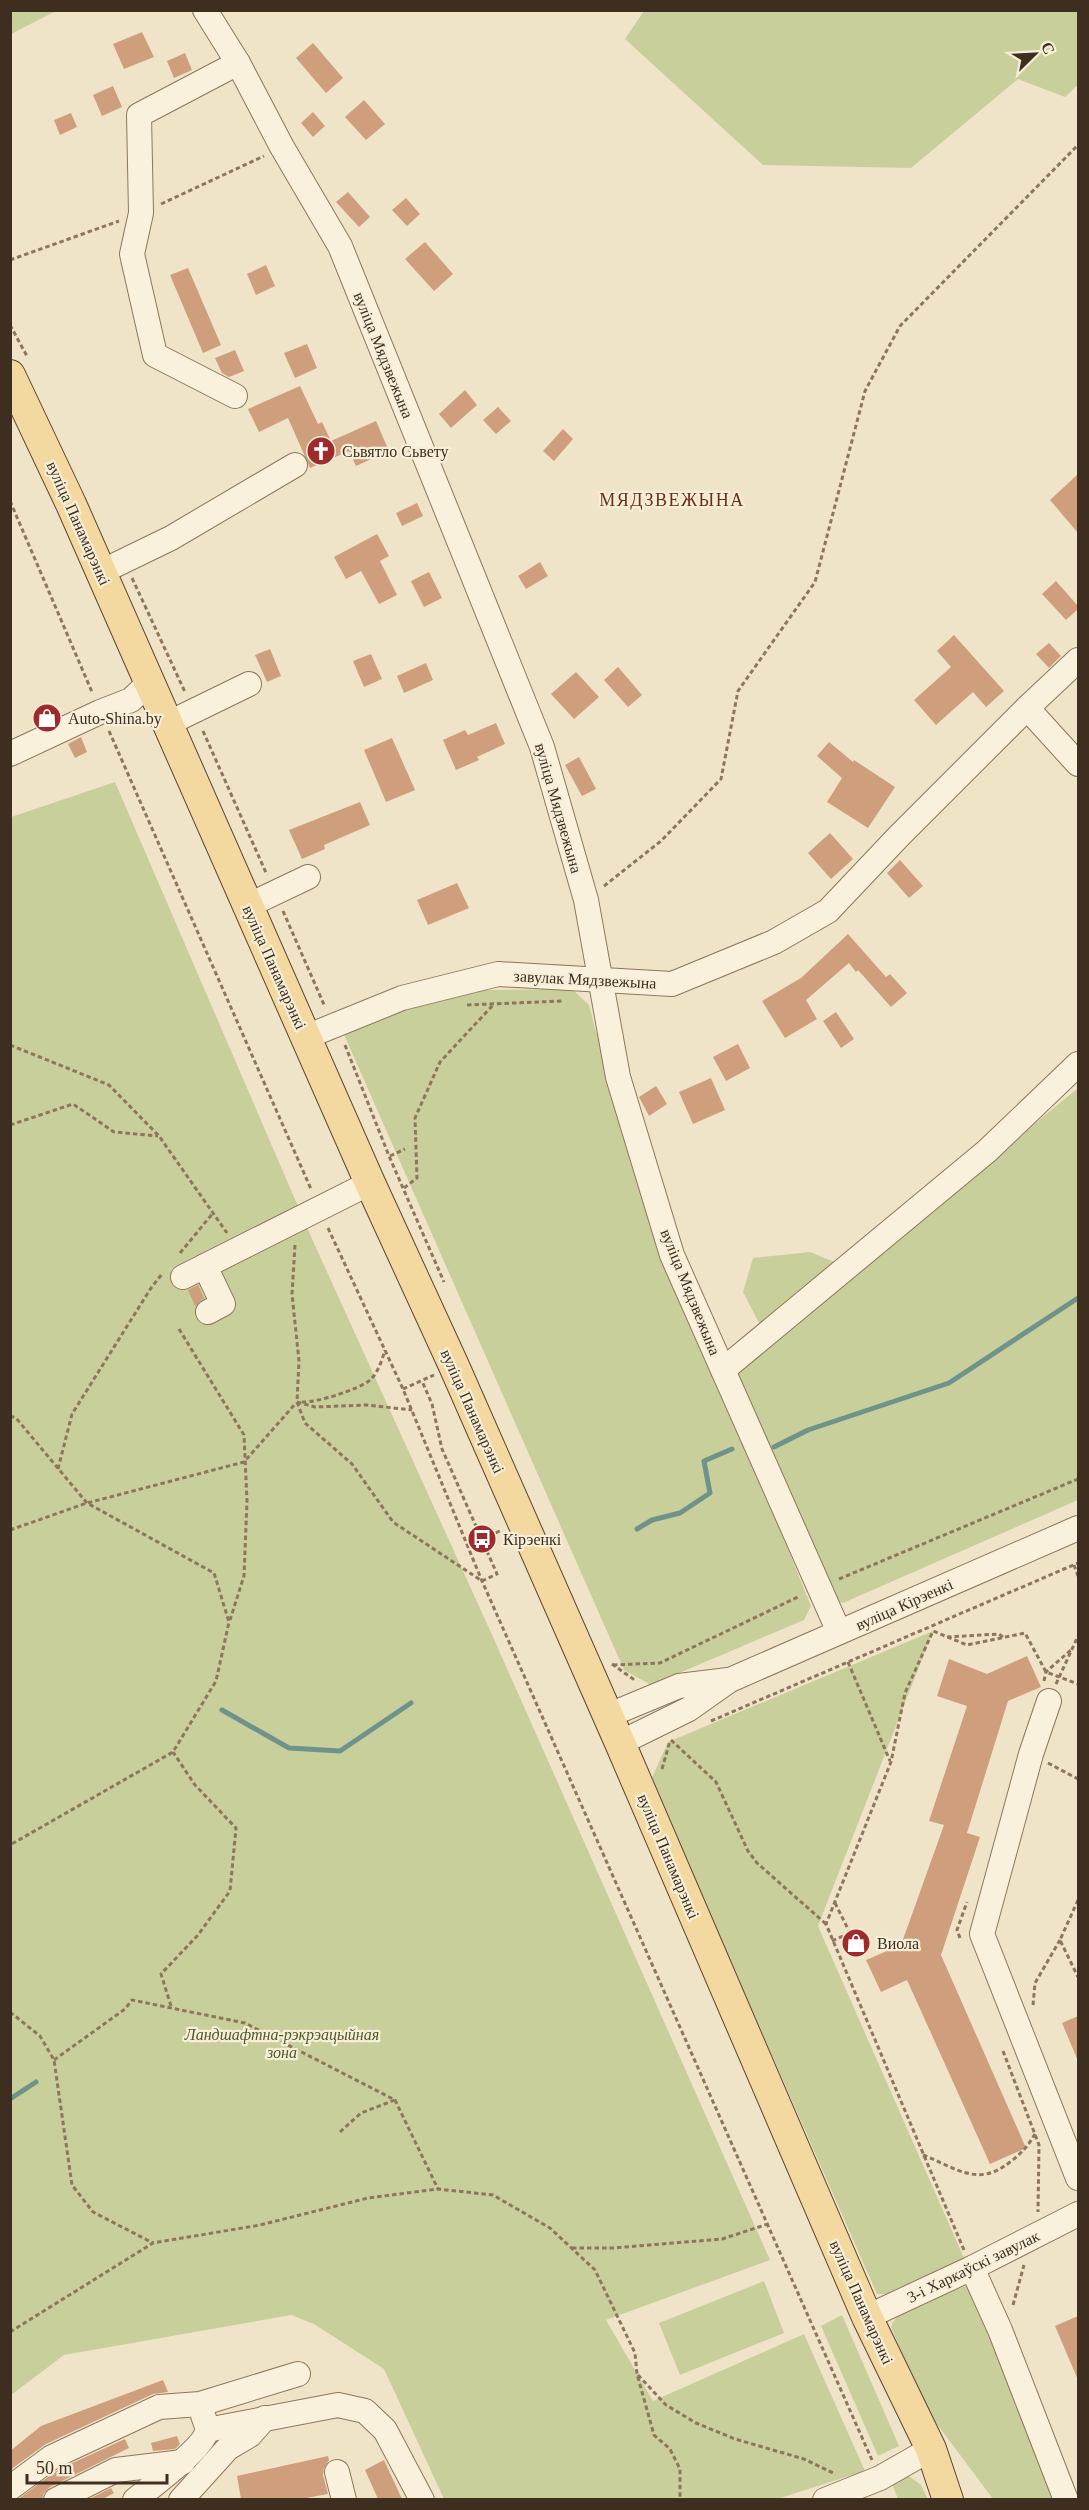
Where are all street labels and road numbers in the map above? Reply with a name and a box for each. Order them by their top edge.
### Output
street label: вуліца Мядзвежына [350,290,417,421]
street label: вуліца Панамарэнкі [43,459,114,589]
street label: вуліца Мядзвежына [531,741,585,875]
street label: вуліца Панамарэнкі [239,903,310,1033]
street label: завулак Мядзвежына [513,967,657,993]
street label: вуліца Мядзвежына [657,1227,724,1358]
street label: вуліца Панамарэнкі [437,1347,508,1477]
street label: вуліца Кірэенкі [853,1575,956,1634]
street label: вуліца Панамарэнкі [634,1791,703,1922]
street label: 3-і Харкаўскі завулак [904,2227,1043,2307]
street label: вуліца Панамарэнкі [826,2238,897,2368]

